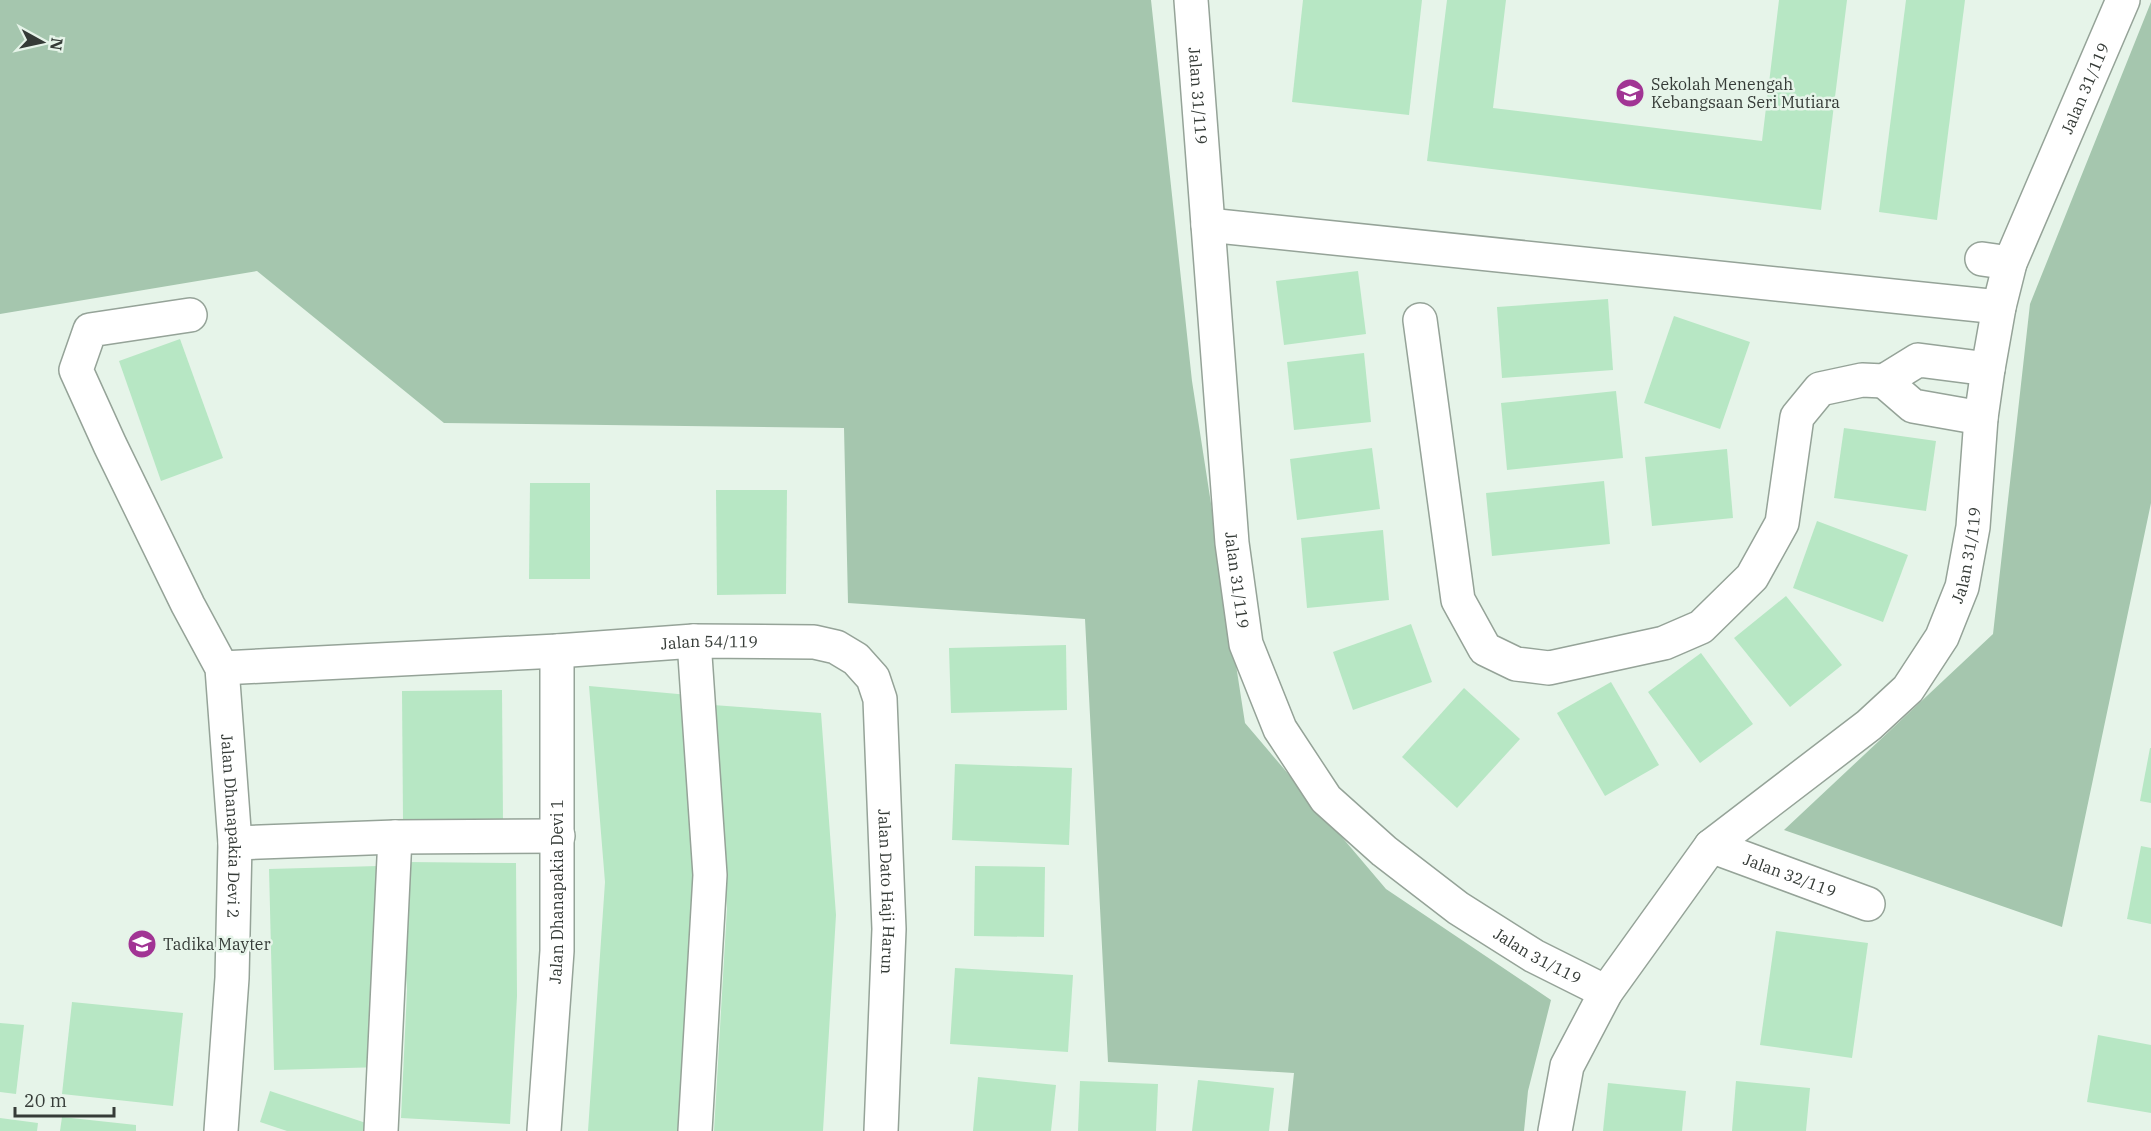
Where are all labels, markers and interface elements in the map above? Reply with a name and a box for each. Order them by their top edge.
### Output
north arrow [12,12,72,72]
text: N [46,36,68,52]
street label: Jalan 31/119 [2057,40,2114,137]
street label: Jalan 31/119 [1185,46,1212,145]
place label: Sekolah Menengah Kebangsaan Seri Mutiara [1651,74,1840,112]
school or university icon: Sekolah Menengah Kebangsaan Seri Mutiara [1614,77,1646,109]
street label: Jalan 31/119 [1947,506,1984,606]
street label: Jalan 31/119 [1221,531,1254,630]
street label: Jalan 54/119 [660,631,758,653]
street label: Jalan Dhanapakia Devi 2 [217,733,245,919]
street label: Jalan Dhanapakia Devi 1 [545,799,567,985]
street label: Jalan Dato Haji Harun [874,808,899,975]
street label: Jalan 32/119 [1741,849,1839,901]
street label: Jalan 31/119 [1490,923,1585,988]
school or university icon: Tadika Mayter [126,928,158,960]
place label: Tadika Mayter [163,934,270,954]
scale bar [15,1080,114,1118]
text: 20 m [24,1089,67,1112]

